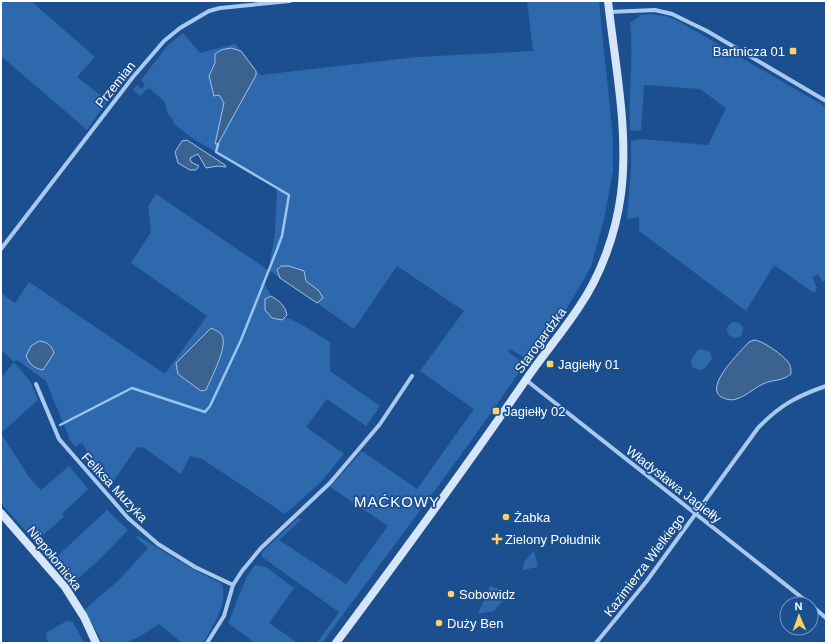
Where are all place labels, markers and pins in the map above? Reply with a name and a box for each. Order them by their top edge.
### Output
place label: Bartnicza 01 [713,44,785,59]
marker: Bartnicza 01 [788,46,798,56]
place label: Jagiełły 01 [558,357,619,372]
marker: Jagiełły 01 [545,359,555,369]
place label: Jagiełły 02 [504,404,565,419]
marker: Jagiełły 02 [491,406,501,416]
place label: Żabka [514,510,551,525]
marker: Żabka [501,512,511,522]
place label: Zielony Południk [505,532,601,547]
marker: Zielony Południk [492,534,502,544]
place label: Sobowidz [459,587,515,602]
marker: Sobowidz [446,589,456,599]
place label: Duży Ben [447,616,503,631]
marker: Duży Ben [434,618,444,628]

